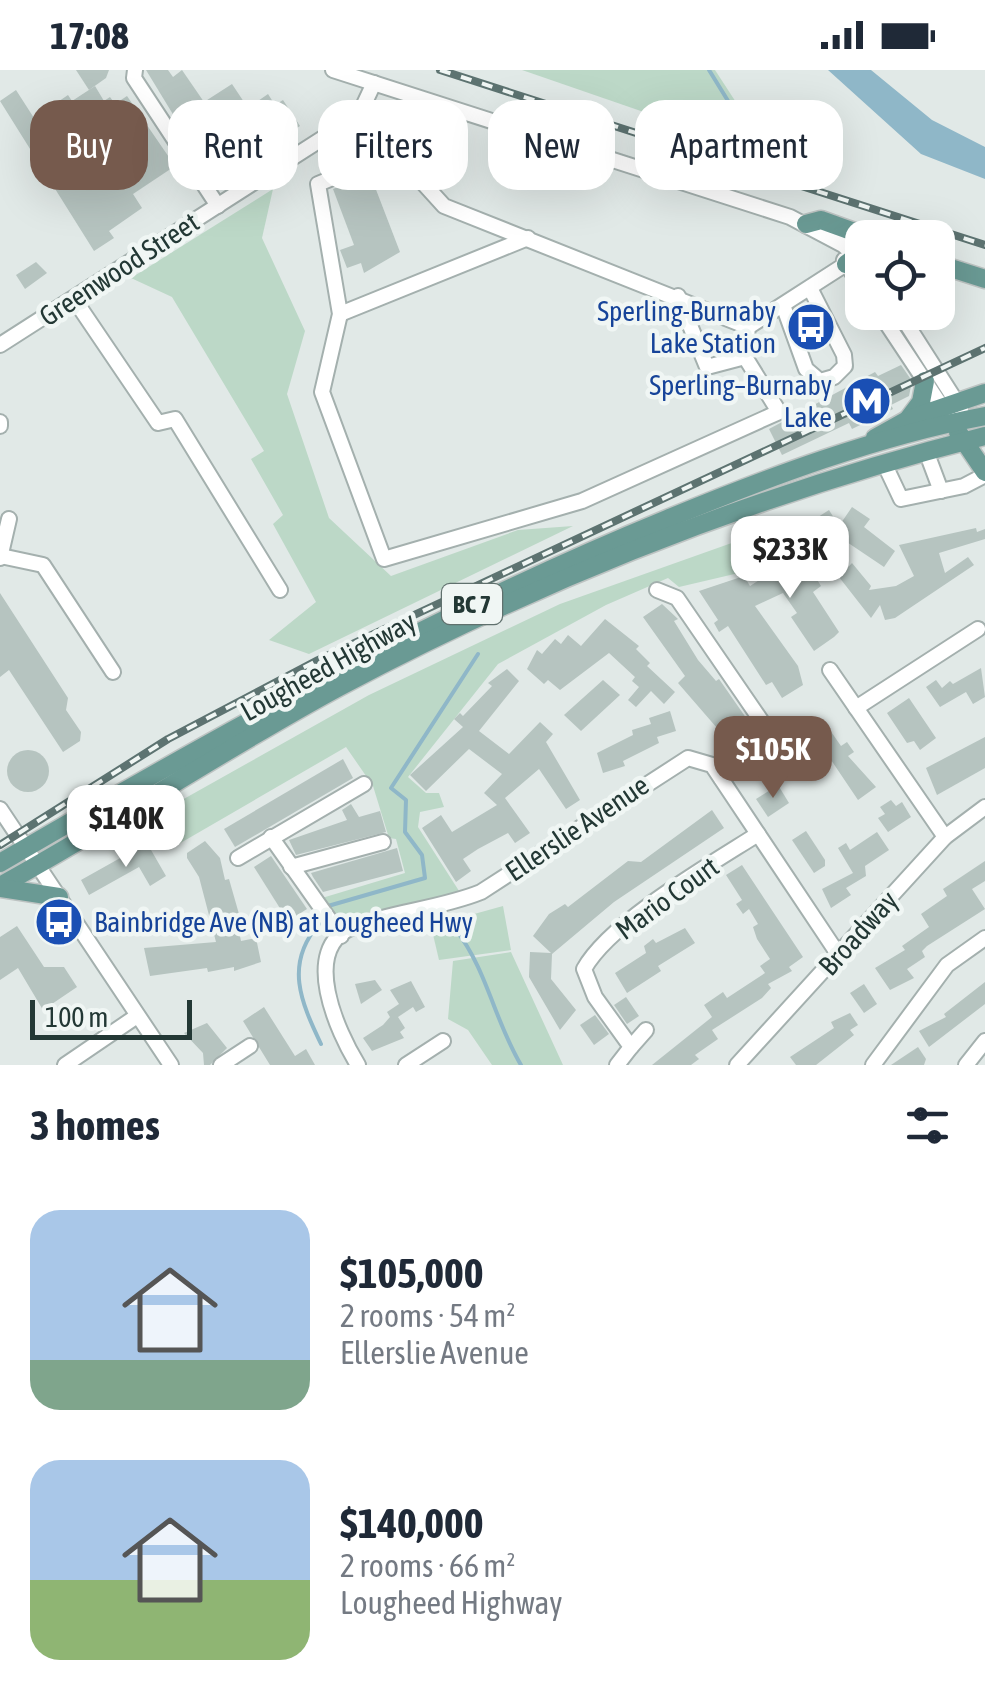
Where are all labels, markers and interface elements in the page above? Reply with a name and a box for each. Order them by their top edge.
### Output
text: 17:08 [50,14,129,57]
chip: Buy [30,100,148,190]
chip: Rent [168,100,298,190]
chip: Filters [318,100,468,190]
chip: New [488,100,615,190]
chip: Apartment [635,100,843,190]
street label: Greenwood Street [33,206,205,332]
map controls [845,220,955,330]
button: locate [845,220,955,330]
place label: Sperling-Burnaby Lake Station [597,295,776,359]
bus stop icon: Sperling-Burnaby Lake Station [785,301,837,353]
place label: Sperling–Burnaby Lake [649,369,832,433]
metro station icon: Sperling–Burnaby Lake [841,375,893,427]
pin: $233K [720,516,860,601]
text: $233K [753,530,827,567]
road number: BC 7 [442,584,502,624]
street label: Lougheed Highway [235,605,421,727]
pin: $105K [703,716,843,801]
text: $105K [736,730,810,767]
street label: Ellerslie Avenue [500,769,654,887]
pin: $140K [56,785,196,870]
text: $140K [89,799,163,836]
street label: Mario Court [610,850,724,946]
street label: Broadway [812,884,904,982]
bus stop icon: Bainbridge Ave (NB) at Lougheed Hwy [33,896,85,948]
place label: Bainbridge Ave (NB) at Lougheed Hwy [94,906,473,938]
scale bar [30,995,192,1040]
text: 100 m [45,1001,108,1033]
icon: filters [900,1098,955,1153]
text: 3 homes [30,1101,160,1149]
text: $105,000 [340,1249,484,1297]
icon: home [110,1250,230,1370]
text: 2 rooms · 54 m² [340,1297,515,1334]
text: Ellerslie Avenue [340,1334,529,1371]
text: $140,000 [340,1499,484,1547]
icon: home [110,1500,230,1620]
text: 2 rooms · 66 m² [340,1547,515,1584]
text: Lougheed Highway [340,1584,563,1621]

